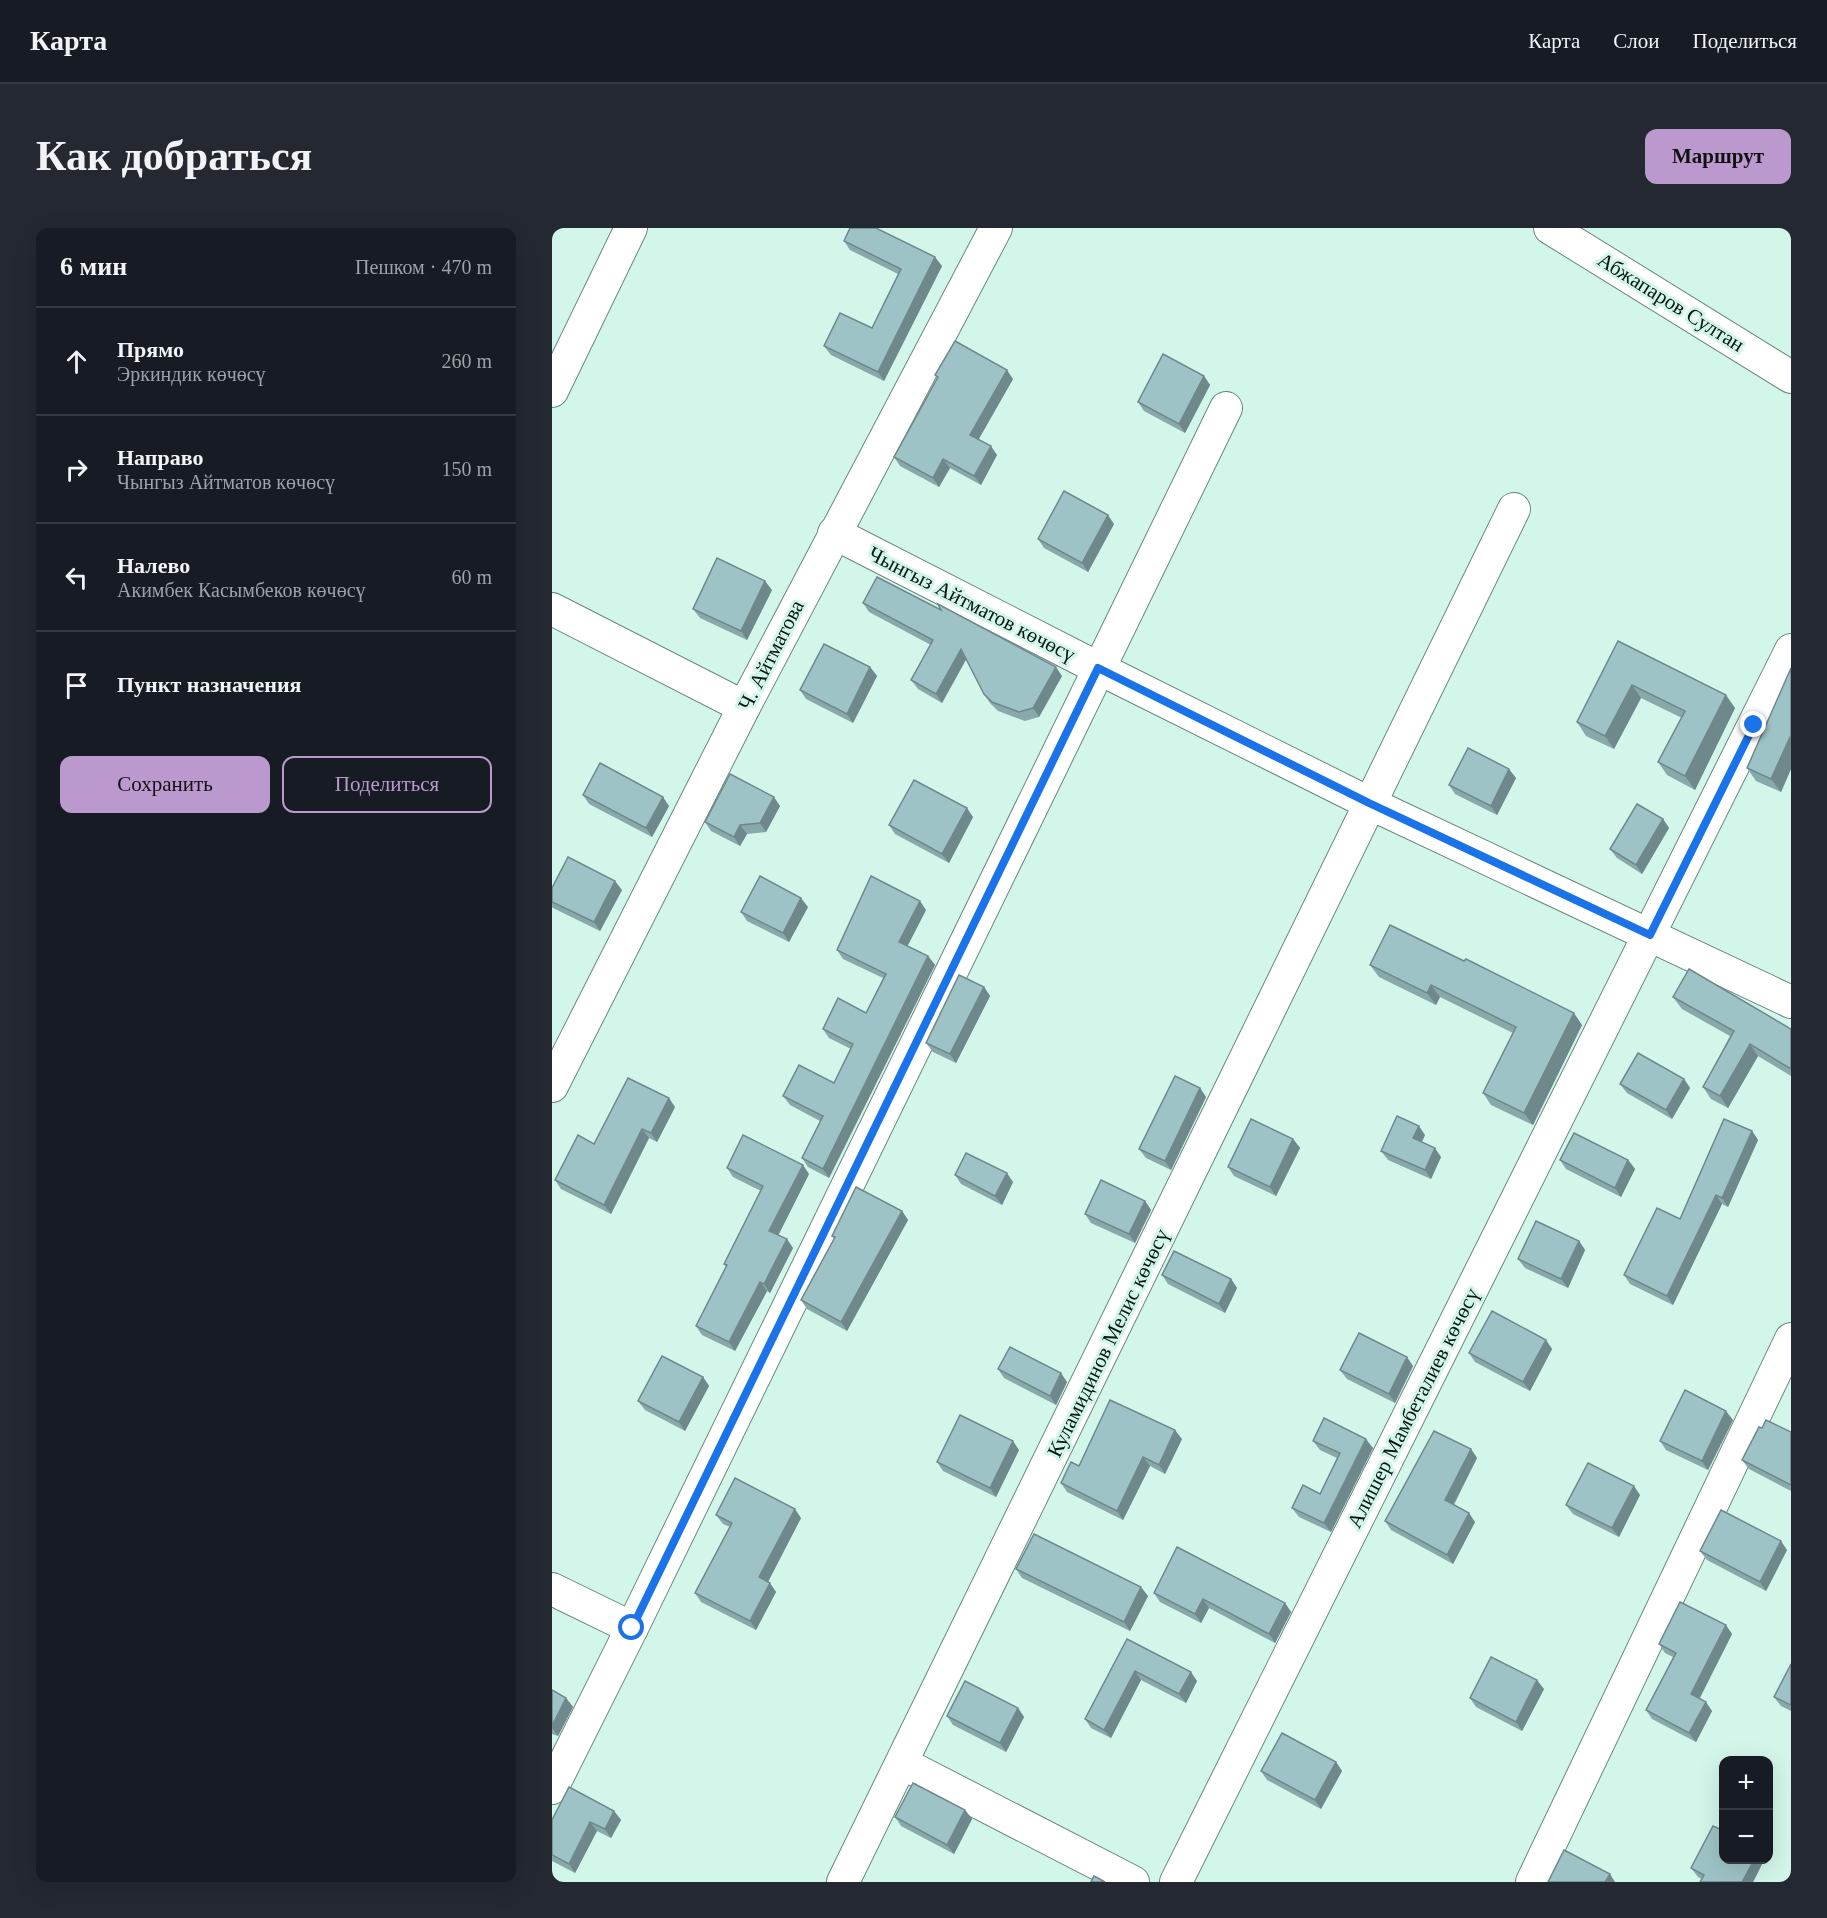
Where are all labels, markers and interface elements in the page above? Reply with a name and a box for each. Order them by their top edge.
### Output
text: Карта [30,25,107,56]
text: Карта [1528,29,1580,53]
text: Слои [1613,29,1659,53]
text: Поделиться [1692,29,1797,53]
button: Маршрут [1645,129,1791,184]
text: Как добраться [36,133,312,179]
street label: Абжапаров Султан [1593,247,1749,357]
text: 6 мин [60,252,127,281]
text: Пешком · 470 m [355,256,492,278]
text: Прямо [117,337,184,362]
icon: ahead [60,345,93,378]
text: 260 m [441,350,492,372]
text: Эркиндик көчөсү [117,363,266,385]
text: Направо [117,445,203,470]
icon: right [60,453,93,486]
text: 150 m [441,458,492,480]
text: Чынгыз Айтматов көчөсү [117,471,335,493]
street label: Чынгыз Айтматов көчөсү [865,541,1080,667]
text: Налево [117,553,190,578]
icon: left [60,561,93,594]
text: 60 m [451,566,492,588]
text: Акимбек Касымбеков көчөсү [117,579,366,601]
street label: Ч. Айтматова [733,595,809,714]
icon: arrive [60,669,93,702]
text: Пункт назначения [117,672,302,697]
route end [1740,711,1766,737]
button: Сохранить [60,756,270,813]
button: Поделиться [282,756,492,813]
street label: Куламидинов Мелис көчөсү [1042,1225,1174,1461]
street label: Алишер Мамбеталиев көчөсү [1342,1284,1484,1532]
route start [618,1614,644,1640]
map controls [1719,1756,1773,1864]
button: + [1719,1756,1773,1810]
button: − [1719,1810,1773,1864]

